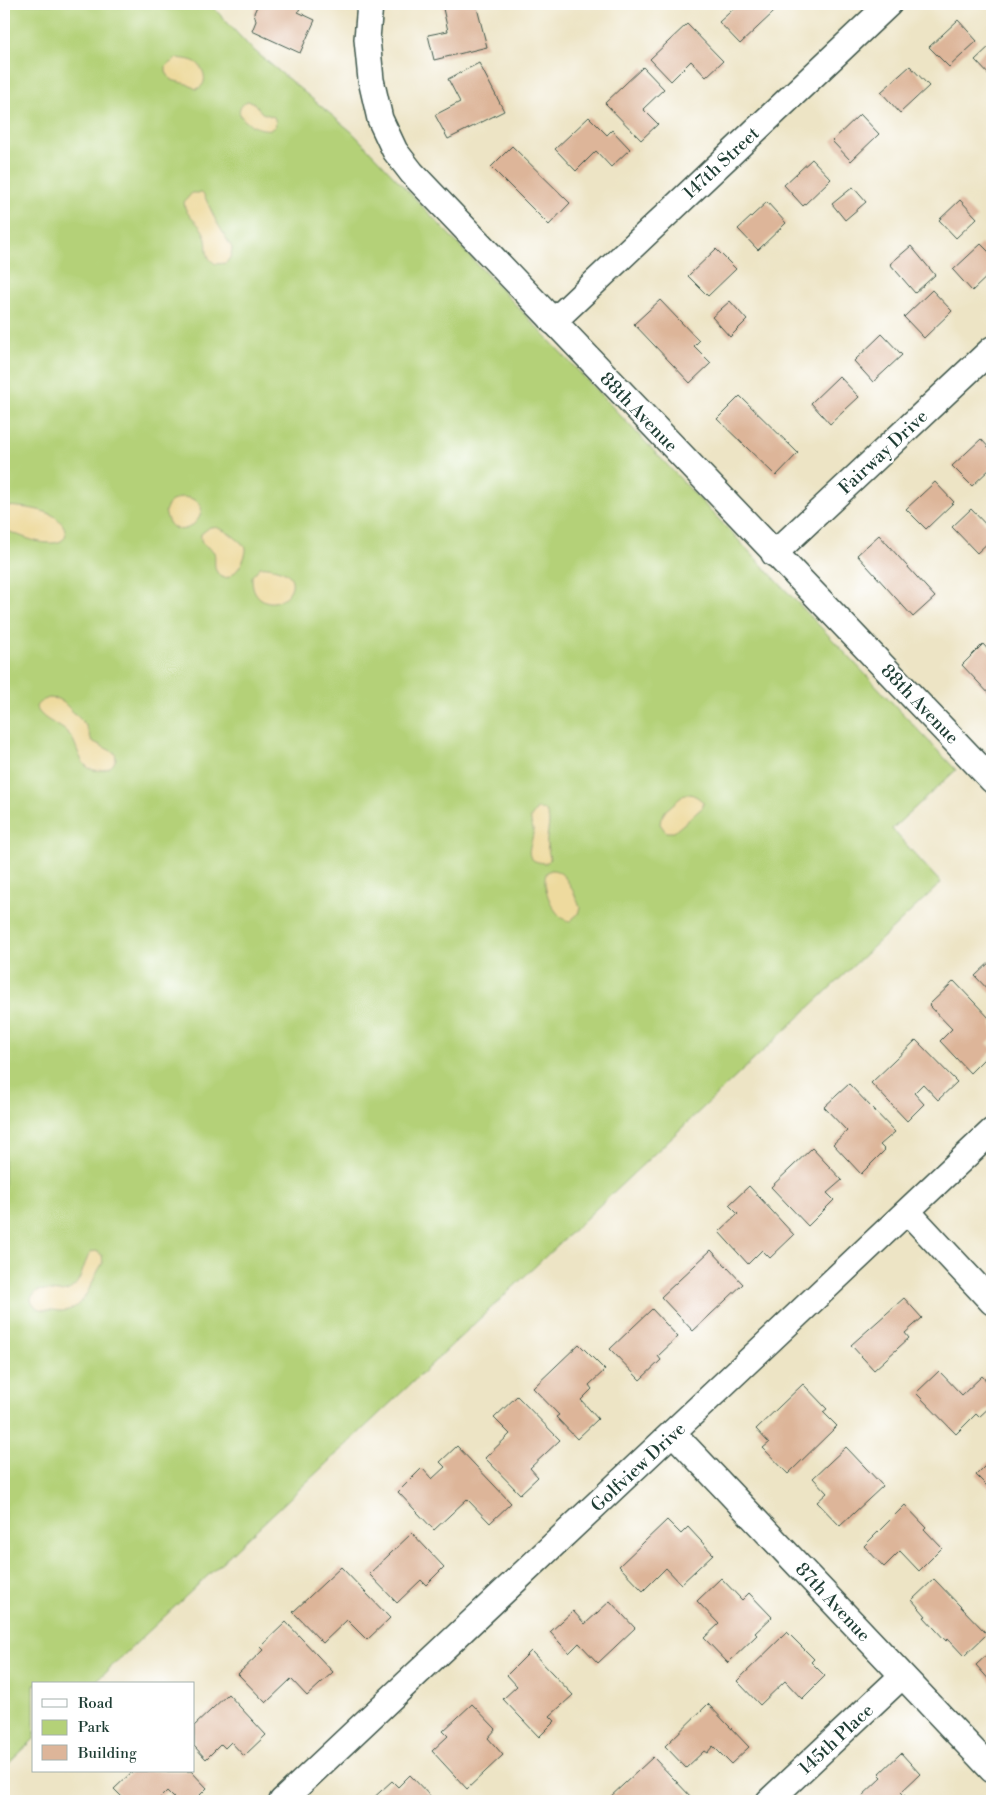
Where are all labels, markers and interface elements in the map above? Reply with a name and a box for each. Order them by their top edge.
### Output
street label: 147th Street [678,122,765,205]
street label: 88th Avenue [595,368,682,457]
street label: Fairway Drive [834,405,933,500]
street label: 88th Avenue [876,660,963,749]
street label: Golfview Drive [586,1418,690,1517]
street label: 87th Avenue [790,1558,875,1647]
legend [32,1682,195,1772]
text: Road [78,1694,113,1713]
street label: 145th Place [794,1699,878,1780]
text: Park [78,1718,110,1737]
text: Building [77,1744,137,1763]

